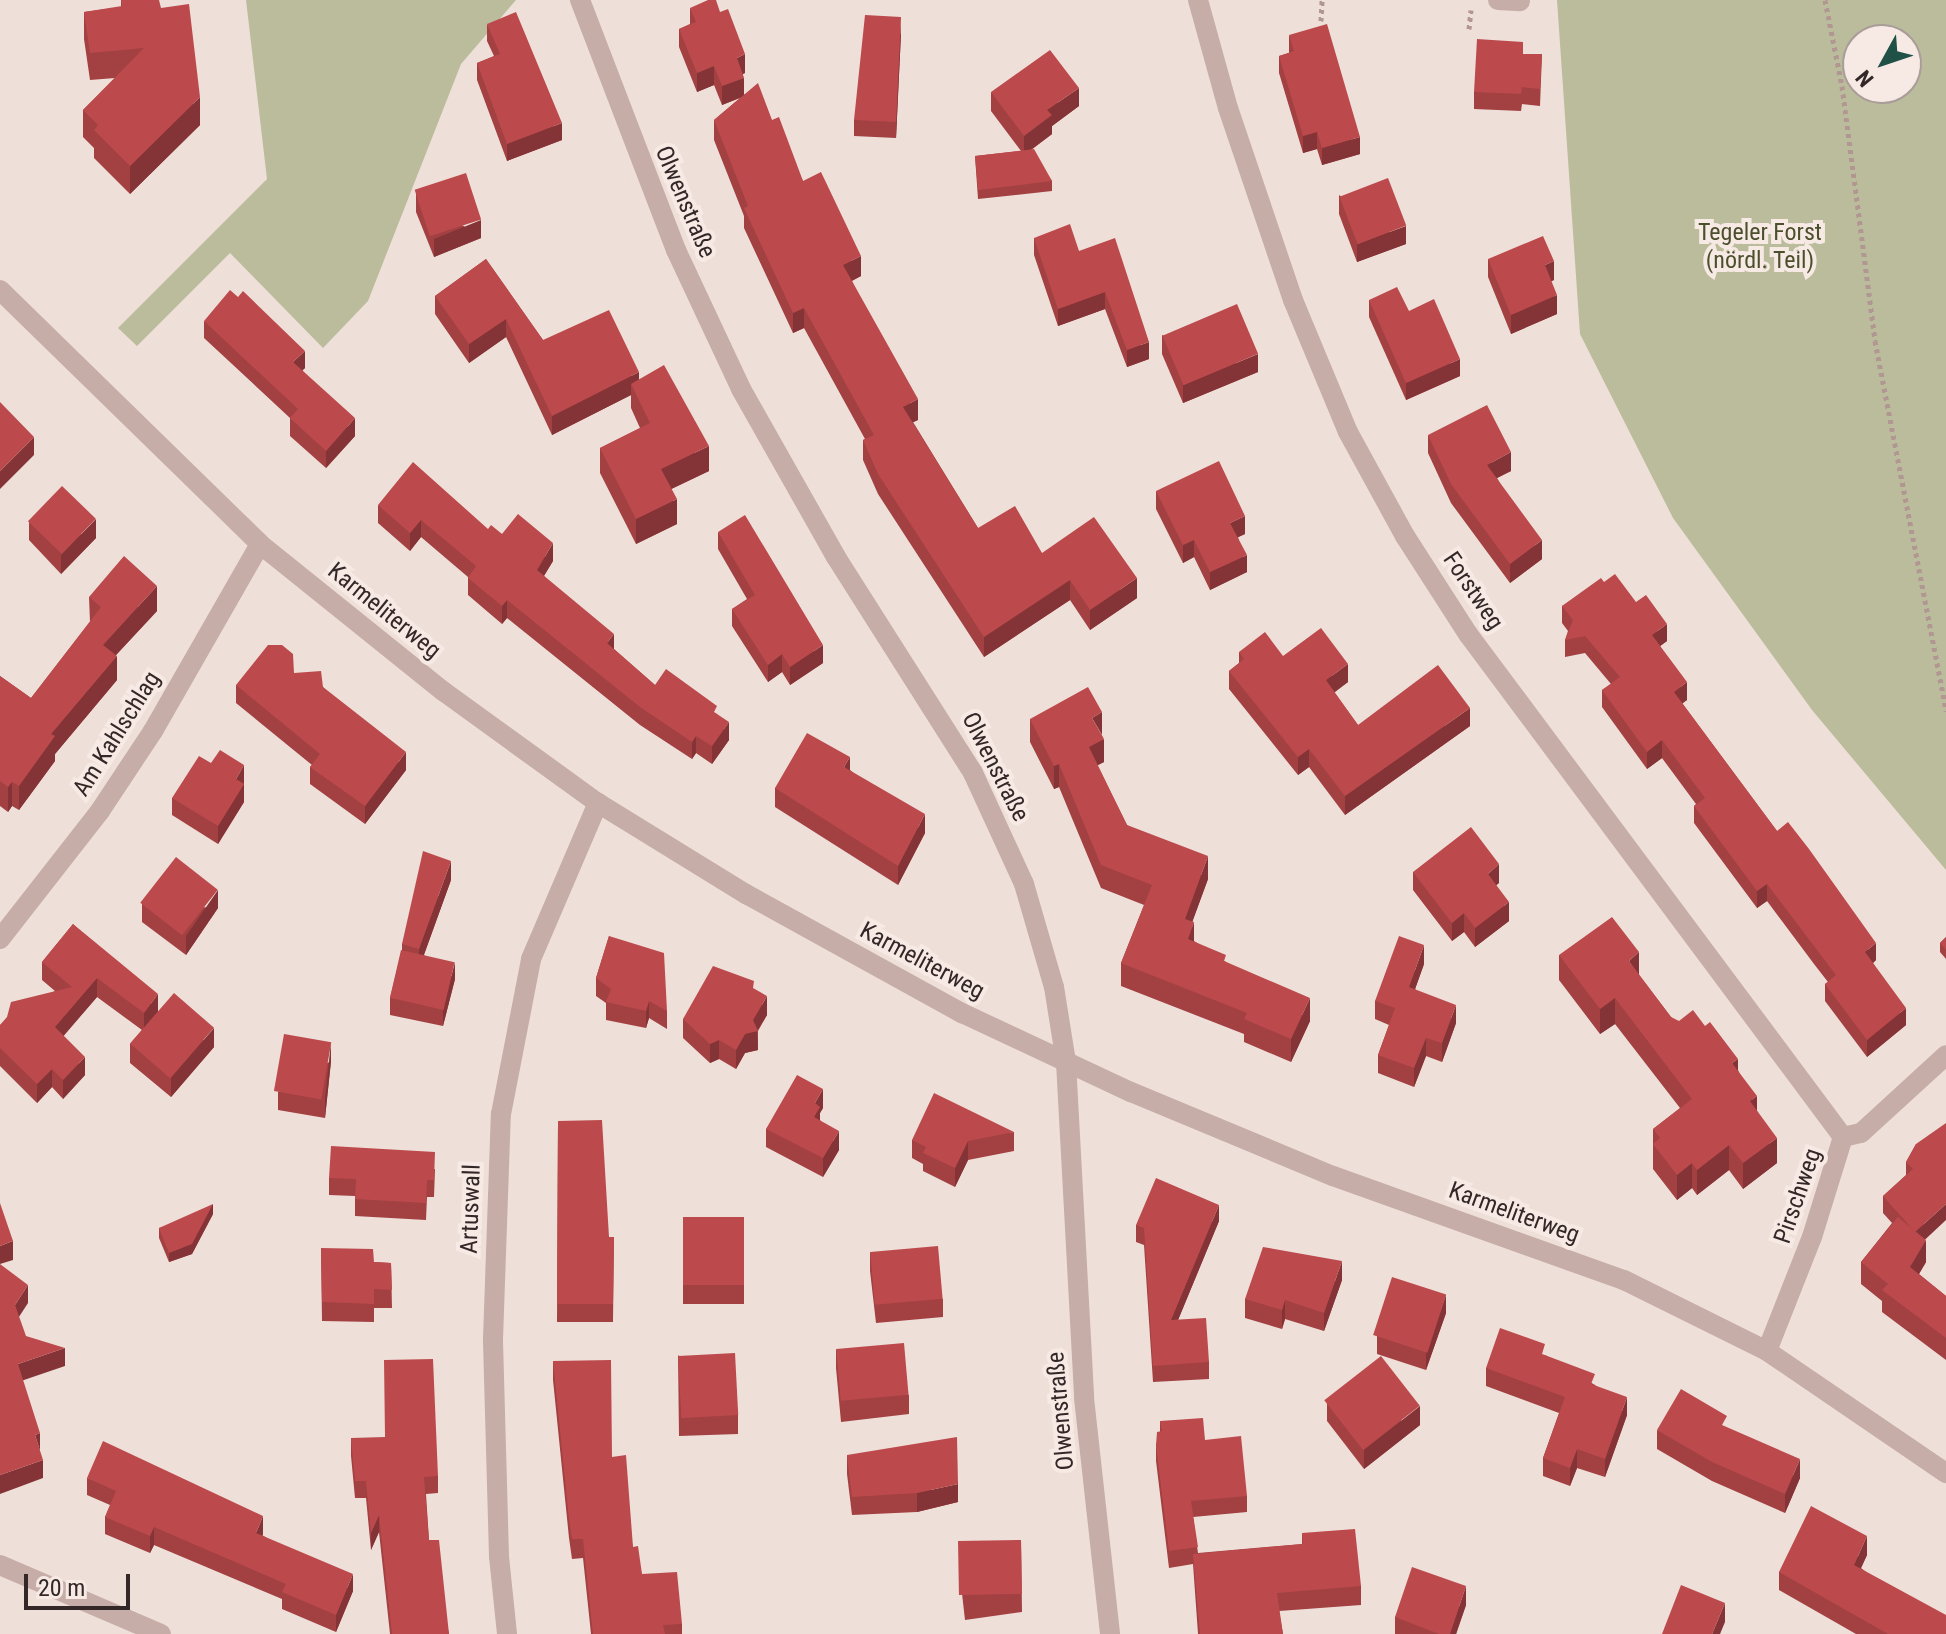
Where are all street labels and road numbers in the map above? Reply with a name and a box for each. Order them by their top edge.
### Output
street label: Olwenstraße [649,142,721,262]
street label: Forstweg [1437,547,1509,635]
street label: Karmeliterweg [322,557,446,665]
street label: Am Kahlschlag [67,666,167,802]
street label: Olwenstraße [955,708,1035,826]
street label: Karmeliterweg [855,916,989,1006]
street label: Pirschweg [1768,1145,1828,1247]
street label: Artuswall [455,1164,487,1254]
street label: Karmeliterweg [1445,1176,1583,1250]
street label: Olwenstraße [1041,1351,1081,1471]

